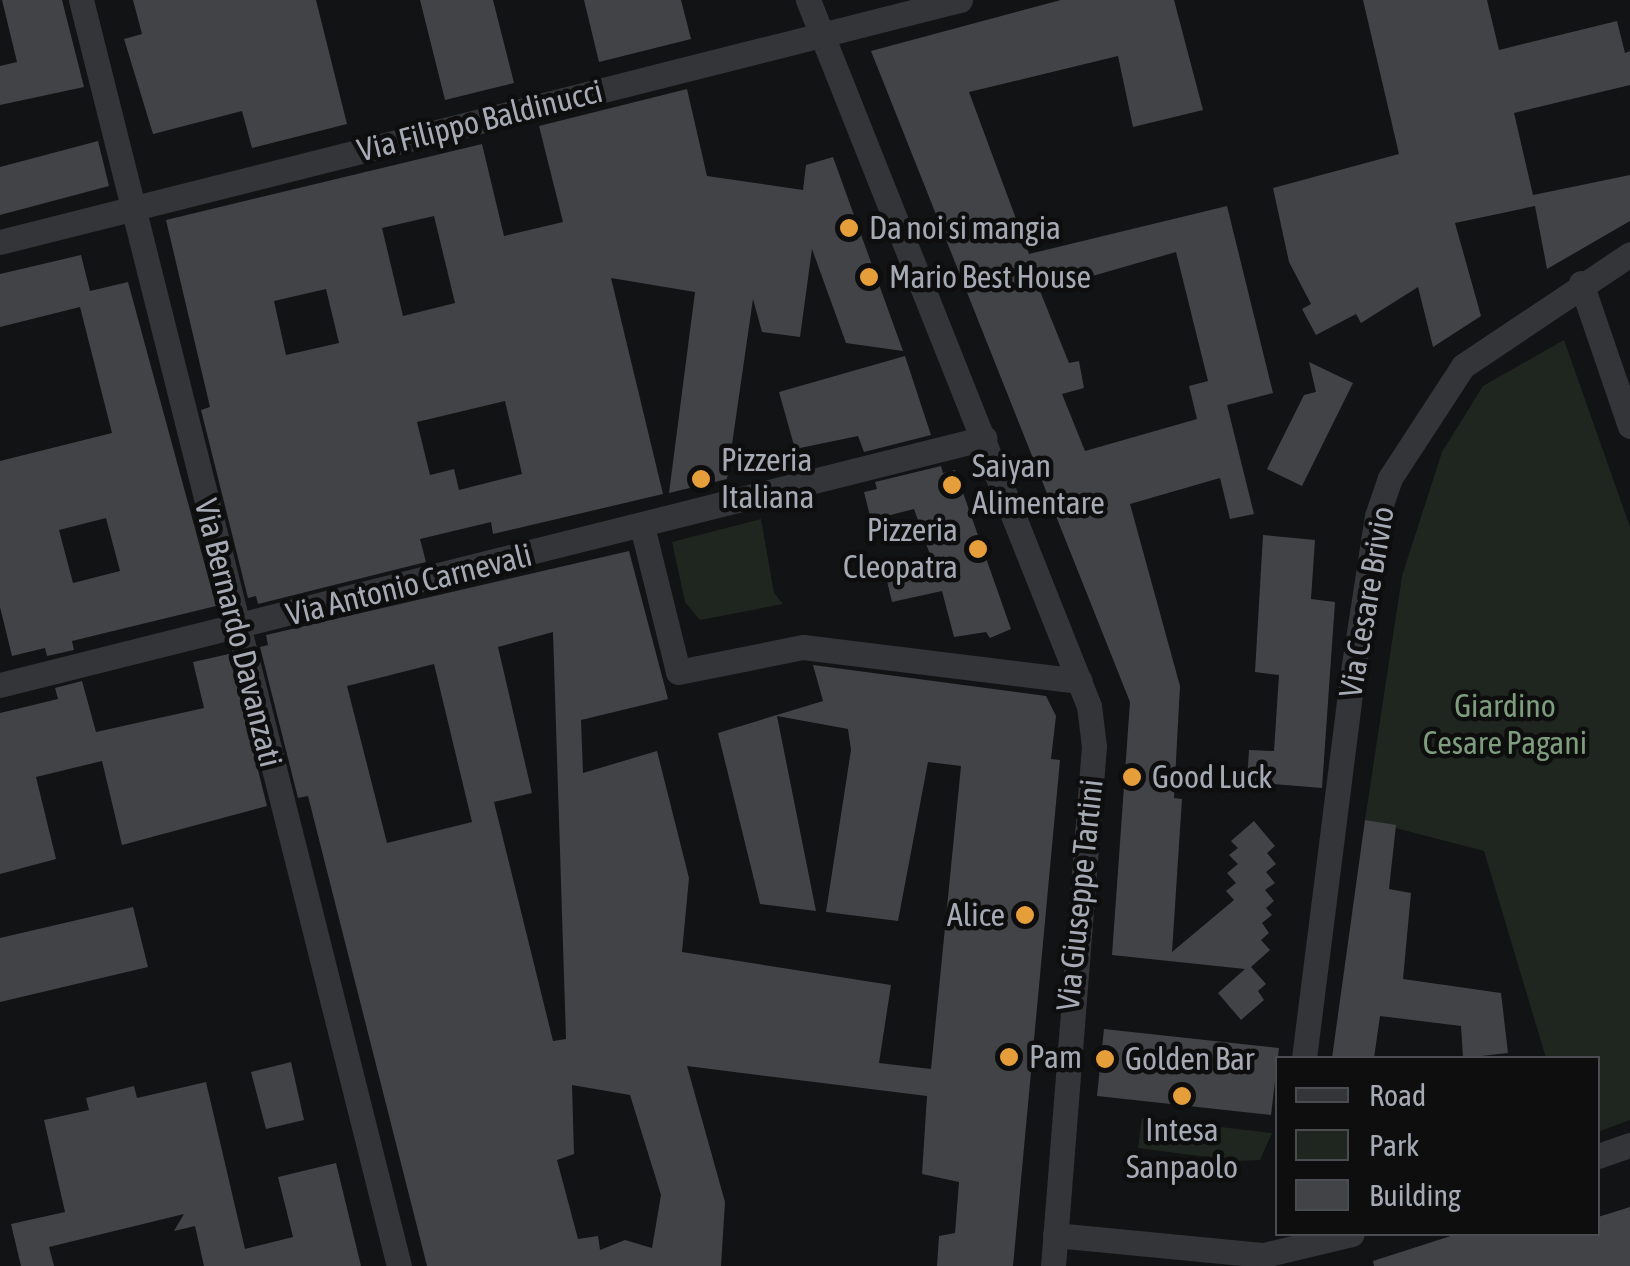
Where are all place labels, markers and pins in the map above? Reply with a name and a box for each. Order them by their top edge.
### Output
place label: Da noi si mangia [869,209,1061,247]
marker: Da noi si mangia [838,217,860,239]
place label: Mario Best House [889,258,1091,296]
marker: Mario Best House [858,266,880,288]
place label: Pizzeria Italiana [721,442,814,517]
place label: Saiyan Alimentare [972,448,1105,523]
marker: Pizzeria Italiana [690,468,712,490]
marker: Saiyan Alimentare [941,474,963,496]
place label: Pizzeria Cleopatra [843,512,958,587]
marker: Pizzeria Cleopatra [967,538,989,560]
place label: Good Luck [1152,758,1272,796]
marker: Good Luck [1121,766,1143,788]
place label: Alice [947,896,1005,934]
marker: Alice [1014,904,1036,926]
place label: Pam [1029,1038,1082,1076]
place label: Golden Bar [1125,1040,1254,1078]
marker: Pam [998,1046,1020,1068]
marker: Golden Bar [1094,1048,1116,1070]
marker: Intesa Sanpaolo [1171,1085,1193,1107]
place label: Intesa Sanpaolo [1126,1112,1238,1187]

